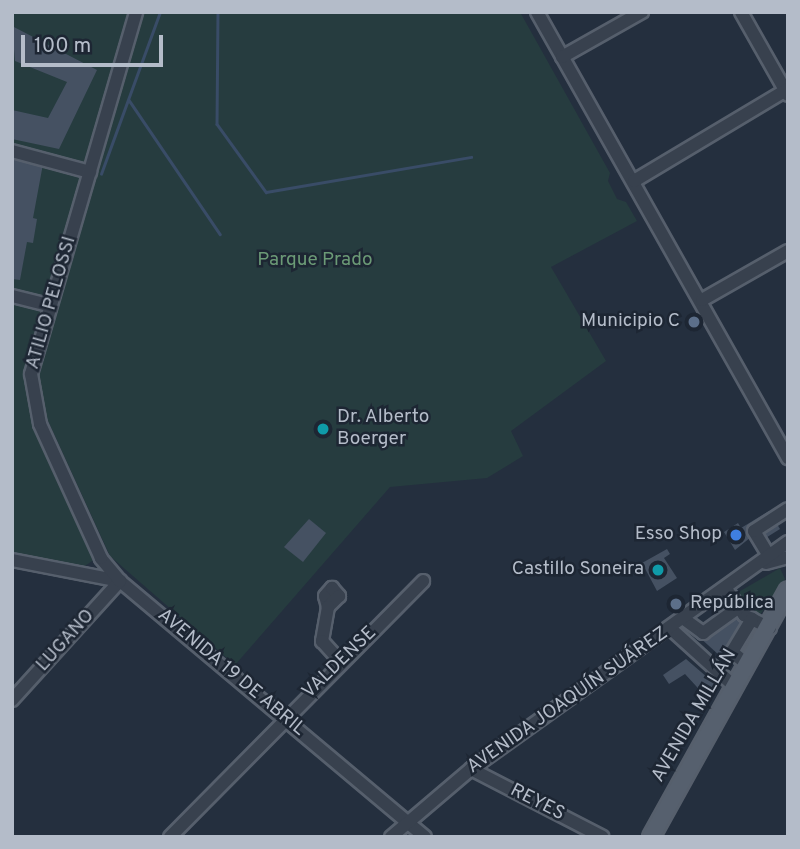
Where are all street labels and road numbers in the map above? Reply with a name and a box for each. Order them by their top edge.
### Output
street label: ATILIO PELOSSI [22,234,82,372]
street label: AVENIDA 19 DE ABRIL [152,604,310,742]
street label: LUGANO [32,605,100,677]
street label: VALDENSE [298,622,382,704]
street label: AVENIDA JOAQUÍN SUÁREZ [463,623,673,779]
street label: AVENIDA MILLÁN [647,645,743,787]
street label: REYES [506,780,568,826]

